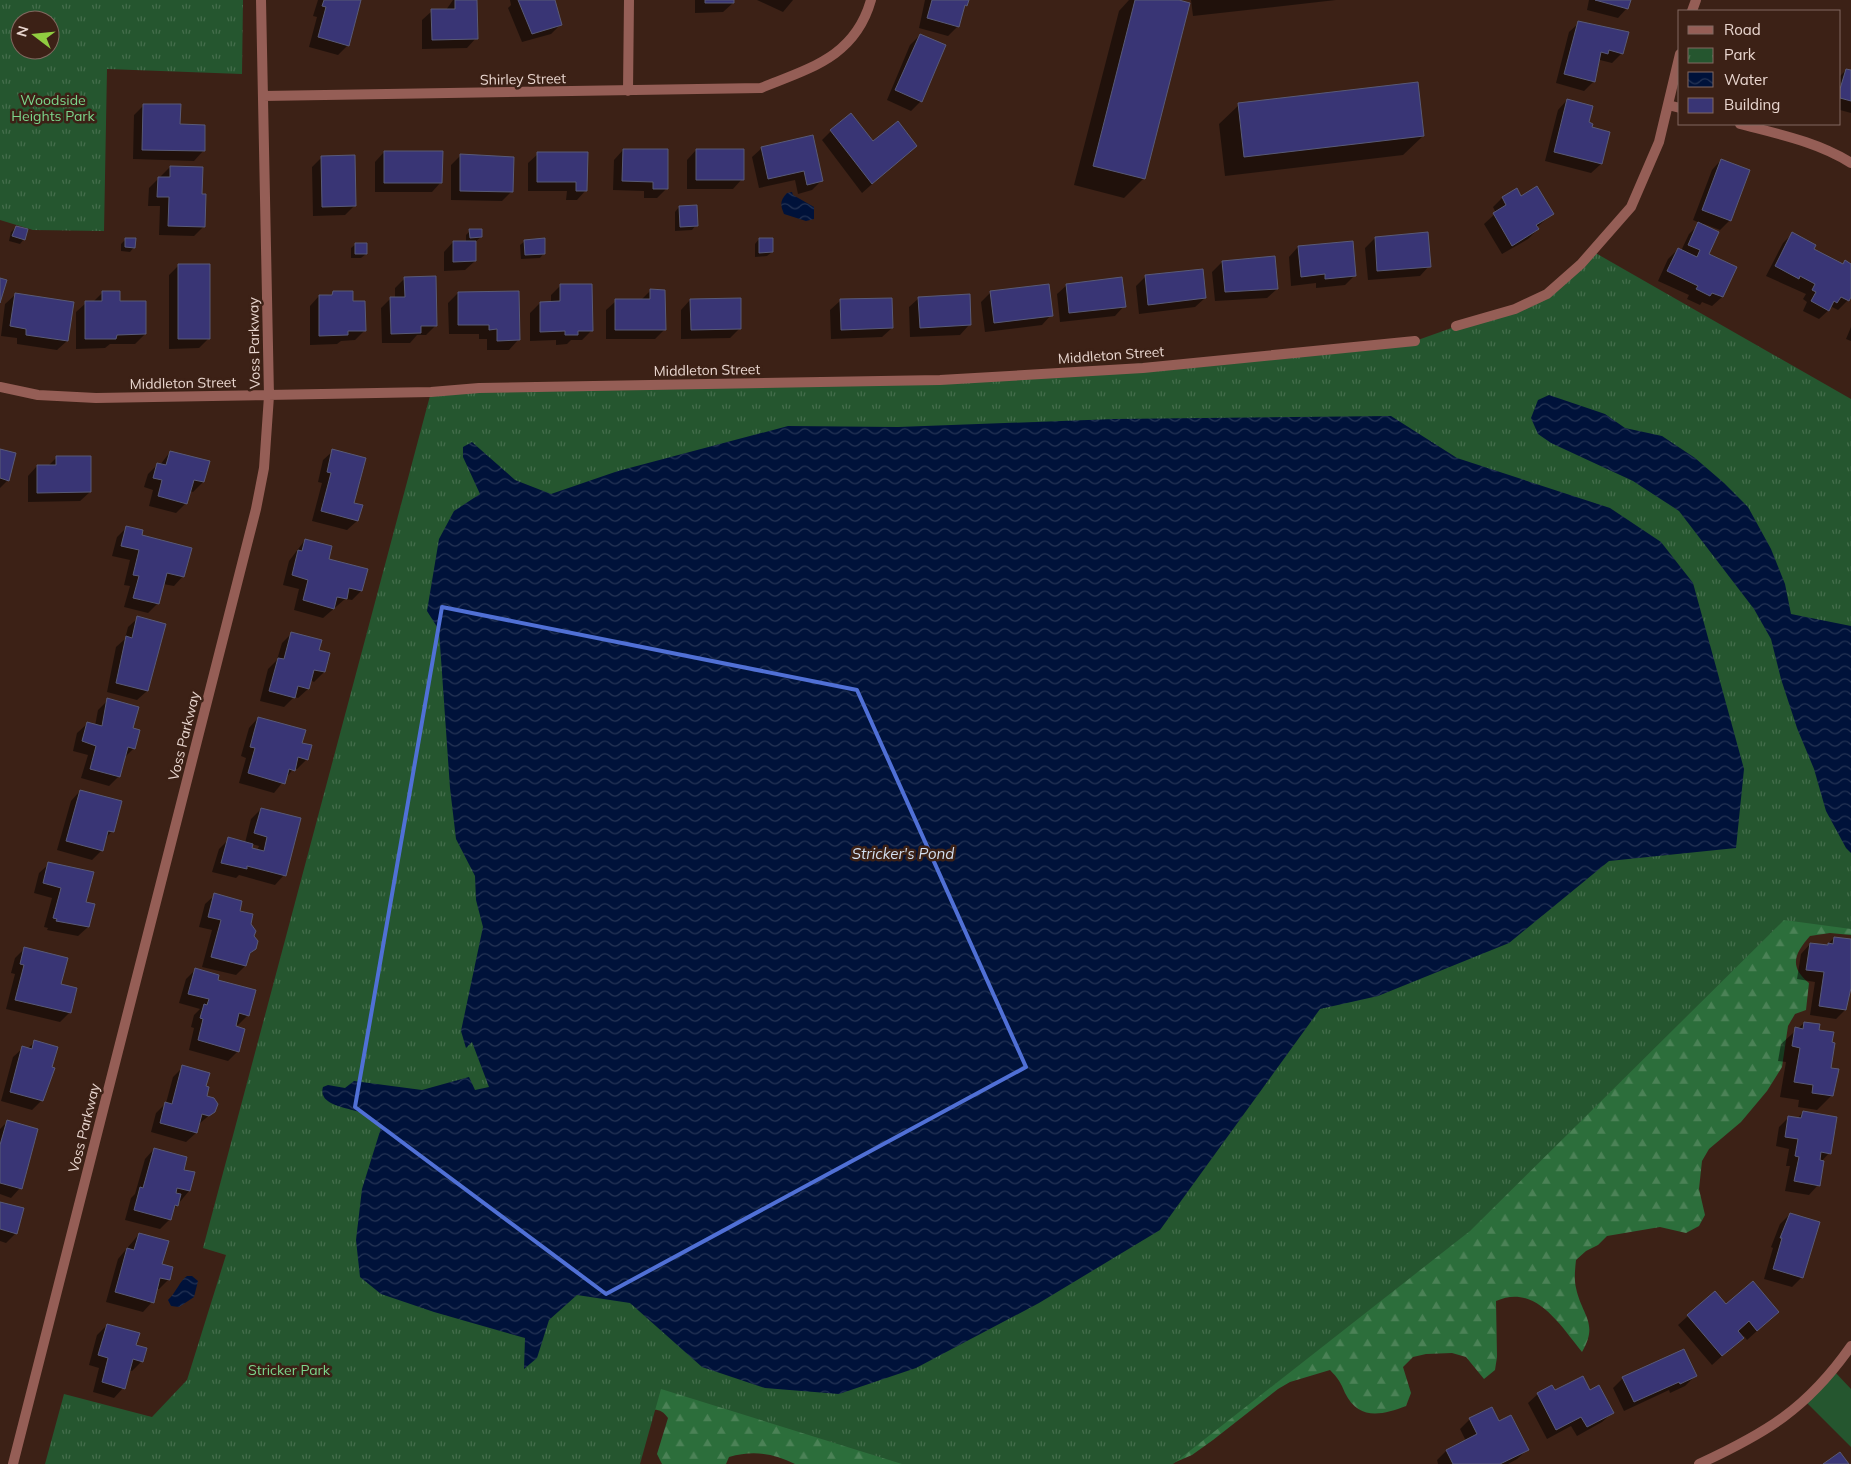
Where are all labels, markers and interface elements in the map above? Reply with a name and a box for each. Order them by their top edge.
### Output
north arrow [10,10,60,60]
legend [1678,10,1841,125]
text: Road [1724,20,1761,39]
text: N [12,24,33,39]
text: Park [1724,45,1756,64]
street label: Shirley Street [480,69,566,89]
text: Water [1724,70,1768,89]
park label: Woodside Heights Park [11,91,95,125]
text: Building [1724,95,1780,114]
street label: Voss Parkway [244,297,264,389]
street label: Middleton Street [1057,342,1165,368]
street label: Middleton Street [654,360,760,380]
street label: Middleton Street [130,373,236,393]
street label: Voss Parkway [164,689,204,783]
water label: Stricker's Pond [852,844,954,863]
street label: Voss Parkway [64,1081,104,1175]
park label: Stricker Park [248,1361,331,1379]

